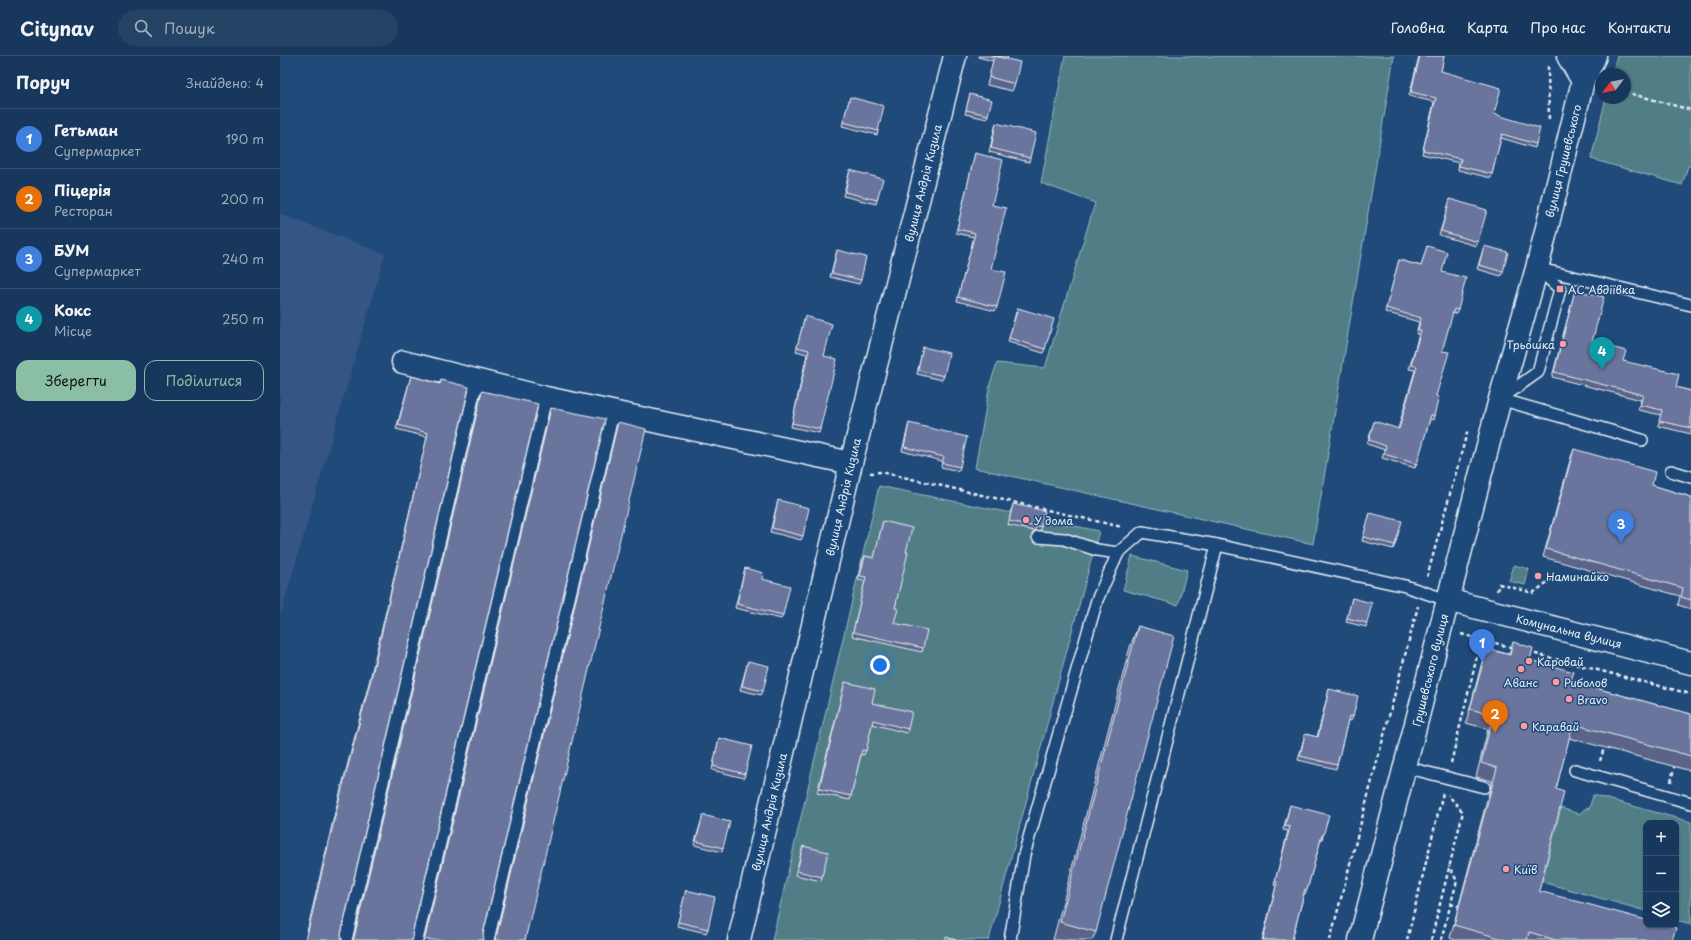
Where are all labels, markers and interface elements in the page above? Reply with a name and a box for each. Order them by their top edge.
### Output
search box [118,10,398,46]
text: Citynav [20,14,94,42]
text: Пошук [164,16,215,39]
icon: search [132,17,154,39]
text: Головна [1391,17,1445,38]
text: Карта [1467,17,1508,38]
text: Про нас [1530,17,1586,38]
text: Контакти [1608,17,1671,38]
north arrow [1595,68,1631,104]
text: Поруч [16,69,70,95]
text: Знайдено: 4 [186,73,264,92]
street label: вулиця Грушевського [1541,103,1585,219]
text: Гетьман [54,118,118,141]
street label: вулиця Андрія Кизила [900,122,946,244]
text: 1 [26,129,32,148]
text: 190 m [225,129,264,148]
text: Супермаркет [54,141,141,160]
text: Піцерія [54,178,111,201]
text: 2 [24,189,34,208]
text: 200 m [221,189,264,208]
text: Ресторан [54,201,113,220]
text: БУМ [54,238,89,261]
text: 3 [25,249,33,268]
text: 240 m [222,249,264,268]
text: Супермаркет [54,261,141,280]
place label: АС Авдіївка [1568,281,1635,298]
marker: АС Авдіївка [1555,284,1565,294]
text: Кокс [54,298,91,321]
text: 4 [25,309,33,328]
text: 250 m [222,309,264,328]
text: Місце [54,321,92,340]
place label: Трьошка [1507,336,1555,353]
pin: 4 [1589,337,1615,370]
marker: Трьошка [1558,339,1568,349]
button: Зберегти [16,360,136,401]
button: Поділитися [144,360,264,401]
street label: вулиця Андрія Кизила [821,436,865,558]
pin: 3 [1608,510,1634,543]
place label: У дома [1034,512,1074,529]
marker: У дома [1021,515,1031,525]
place label: Наминайко [1546,568,1609,585]
marker: Наминайко [1533,571,1543,581]
street label: Комунальна вулиця [1514,610,1624,652]
street label: Грушевського вулиця [1408,612,1452,728]
pin: 1 [1469,629,1495,662]
place label: Каровай [1537,653,1583,670]
your location [870,655,890,675]
marker: Каровай [1524,656,1534,666]
marker: Аванс [1516,664,1526,674]
place label: Аванс [1504,674,1539,691]
place label: Риболов [1564,674,1607,691]
marker: Риболов [1551,677,1561,687]
place label: Bravo [1577,691,1608,708]
marker: Bravo [1564,694,1574,704]
pin: 2 [1482,700,1508,733]
place label: Каравай [1532,718,1579,735]
marker: Каравай [1519,721,1529,731]
street label: вулиця Андрія Кизила [747,751,791,873]
map controls [1643,820,1679,928]
button: + [1643,820,1679,856]
button: − [1643,856,1679,892]
place label: Київ [1514,861,1537,878]
marker: Київ [1501,864,1511,874]
button: layers [1643,892,1679,928]

